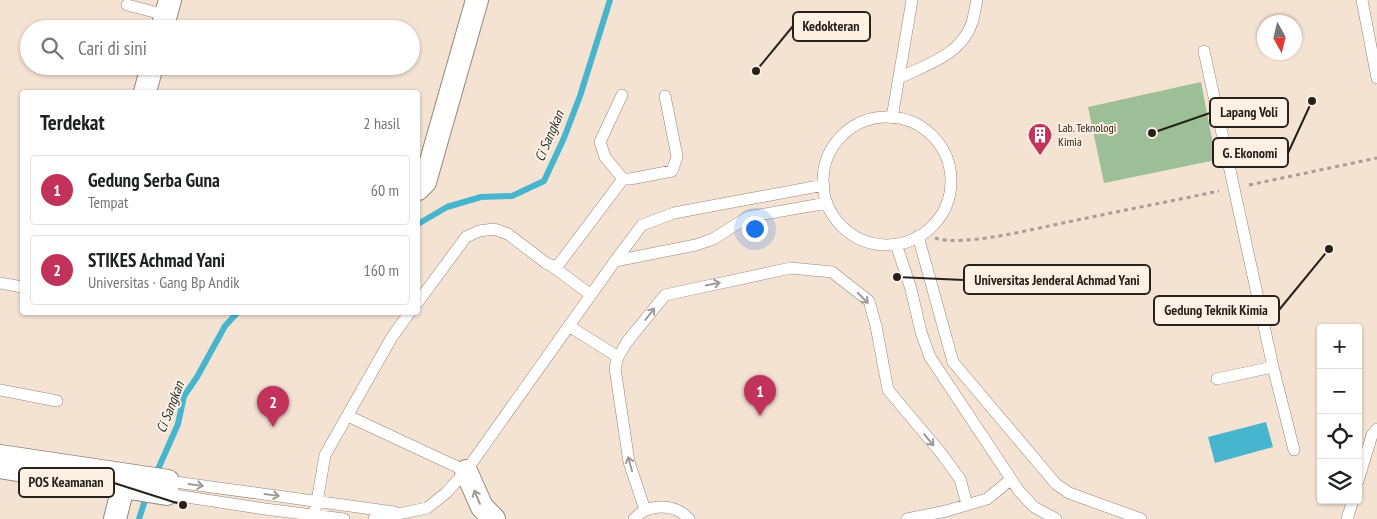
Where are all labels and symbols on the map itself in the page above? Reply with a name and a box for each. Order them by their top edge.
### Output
callout: Kedokteran [793,12,870,41]
north arrow [1257,15,1302,60]
text: Kedokteran [802,17,860,35]
callout: Lapang Voli [1210,98,1288,127]
text: Lapang Voli [1220,103,1278,121]
water label: Ci Sangkan [530,107,568,164]
place label: Lab. Teknologi Kimia [1058,120,1116,149]
building icon: Lab. Teknologi Kimia [1027,122,1053,156]
callout: G. Ekonomi [1213,138,1288,167]
text: G. Ekonomi [1223,144,1277,162]
your location [742,216,768,242]
callout: Universitas Jenderal Achmad Yani [964,265,1150,294]
text: Universitas Jenderal Achmad Yani [974,271,1140,289]
one-way arrow [704,279,720,289]
one-way arrow [857,292,870,304]
callout: Gedung Teknik Kimia [1154,296,1279,325]
text: Gedung Teknik Kimia [1164,301,1268,319]
one-way arrow [644,308,655,321]
pin: 1 [744,375,776,416]
water label: Ci Sangkan [152,378,188,435]
pin: 2 [257,386,289,427]
one-way arrow [924,434,935,447]
one-way arrow [625,456,635,472]
callout: POS Keamanan [19,468,114,497]
text: POS Keamanan [28,473,104,491]
one-way arrow [188,480,204,490]
one-way arrow [472,490,482,505]
one-way arrow [264,491,280,501]

